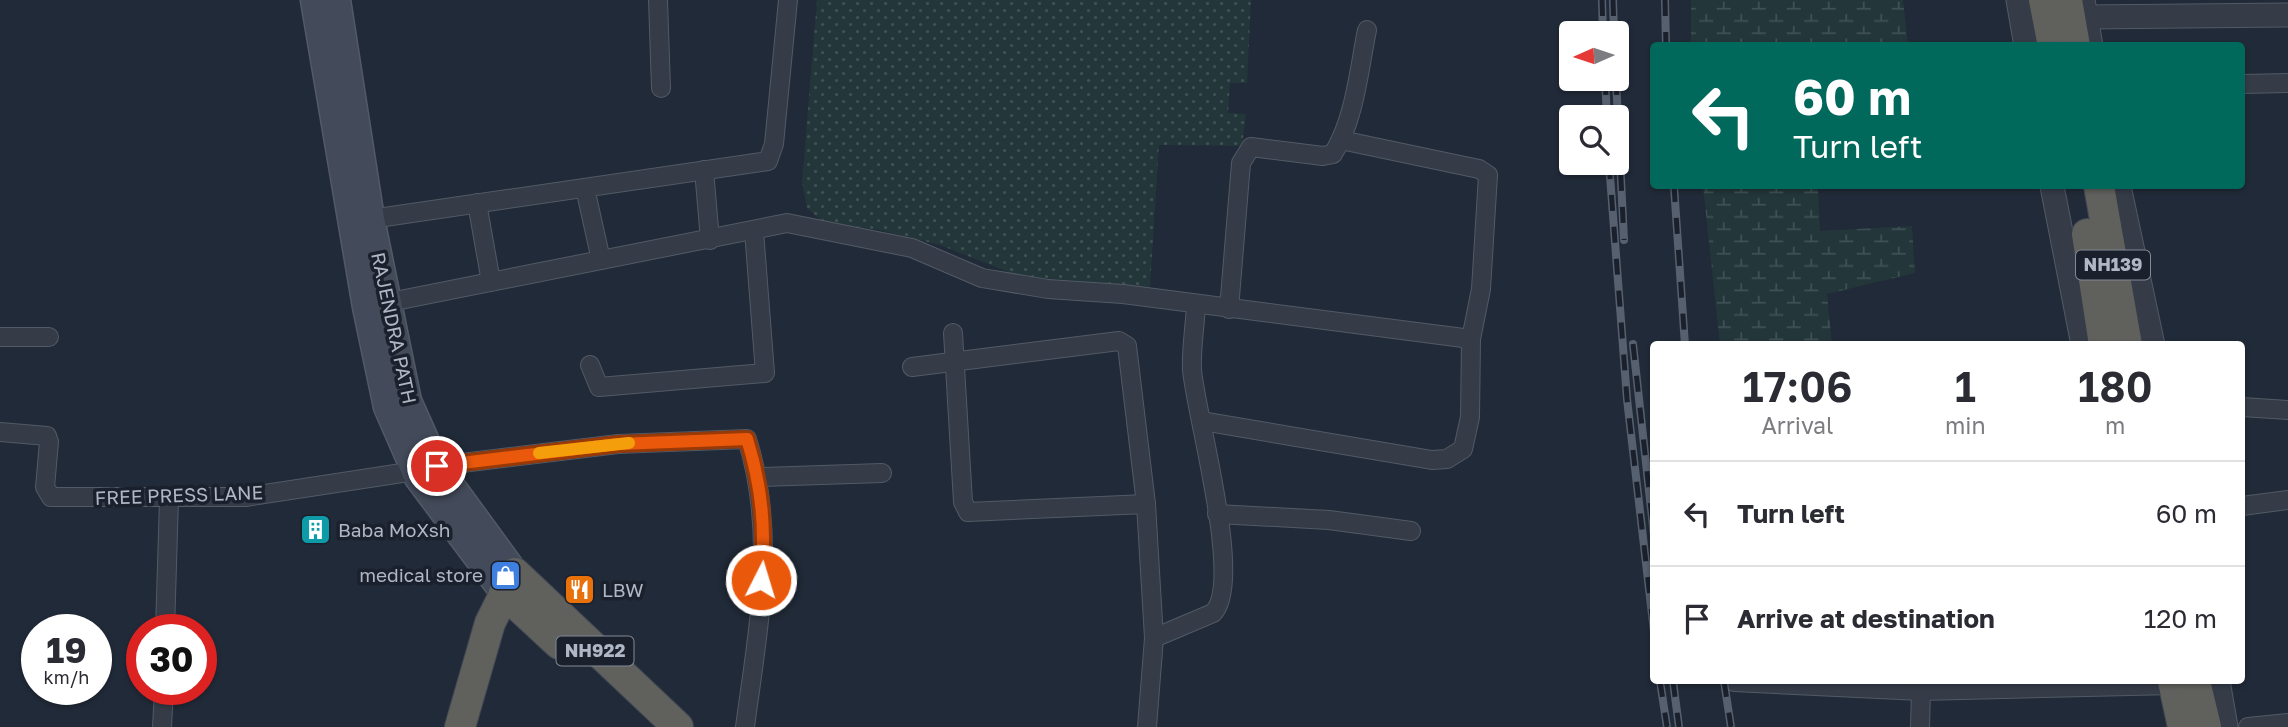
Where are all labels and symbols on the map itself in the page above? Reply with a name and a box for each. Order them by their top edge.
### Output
north arrow [1559,21,1629,91]
street label: RAJENDRA PATH [367,250,422,406]
road number: NH139 [2076,250,2150,279]
pin [407,436,467,496]
street label: FREE PRESS LANE [94,480,264,509]
building icon: Baba MoXsh [298,513,332,547]
place label: Baba MoXsh [338,518,450,541]
position arrow [724,543,798,617]
shop icon: medical store [489,558,523,592]
place label: medical store [359,563,483,586]
restaurant icon: LBW [562,573,596,607]
place label: LBW [602,578,644,601]
speed limit sign: 30 [126,614,217,705]
road number: NH922 [556,636,634,666]

